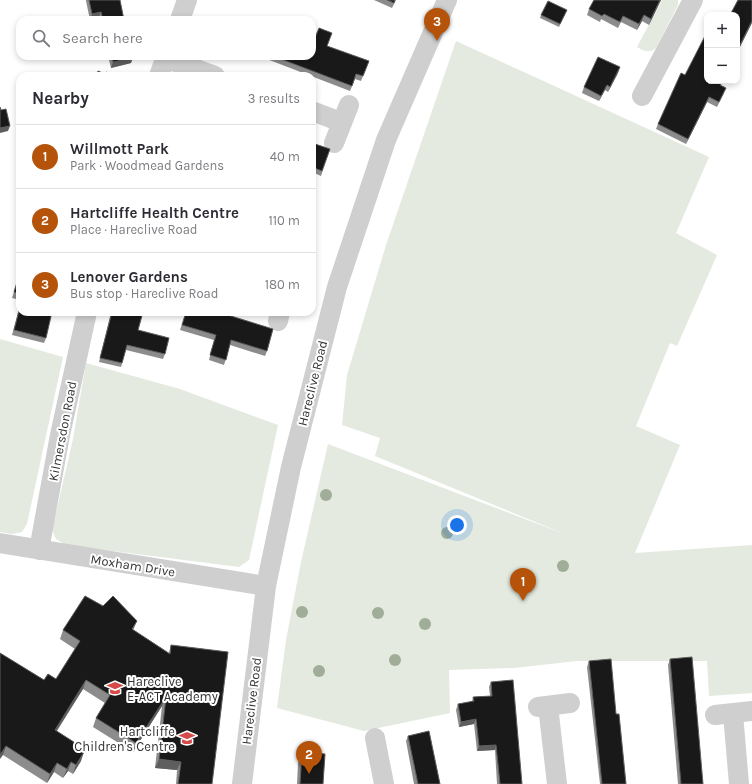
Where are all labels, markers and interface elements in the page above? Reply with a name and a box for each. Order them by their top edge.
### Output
pin: 3 [424,8,450,41]
map controls [704,12,740,84]
button: + [704,12,740,48]
search box [16,16,316,60]
icon: search [30,27,52,49]
text: Search here [62,29,143,47]
button: − [704,48,740,84]
text: Nearby [32,88,89,108]
text: 3 results [248,91,300,106]
text: Willmott Park [70,140,169,158]
text: 1 [43,149,47,164]
text: 40 m [270,149,300,164]
text: Park · Woodmead Gardens [70,158,224,173]
text: Hartcliffe Health Centre [70,204,239,222]
text: 2 [41,213,49,228]
text: 110 m [268,213,300,228]
text: Place · Hareclive Road [70,222,198,237]
text: Lenover Gardens [70,268,188,286]
text: 3 [41,277,49,292]
text: 180 m [265,277,300,292]
text: Bus stop · Hareclive Road [70,286,218,301]
street label: Hareclive Road [295,339,330,427]
street label: Kilmersdon Road [45,380,80,482]
your location [447,515,467,535]
street label: Moxham Drive [90,551,177,580]
pin: 1 [510,568,536,601]
street label: Hareclive Road [239,657,264,745]
place label: Hareclive E-ACT Academy [127,674,218,704]
school or university icon: Hareclive E-ACT Academy [106,679,124,697]
place label: Hartcliffe Children's Centre [74,724,175,754]
school or university icon: Hartcliffe Children's Centre [178,729,196,747]
pin: 2 [296,741,322,774]

